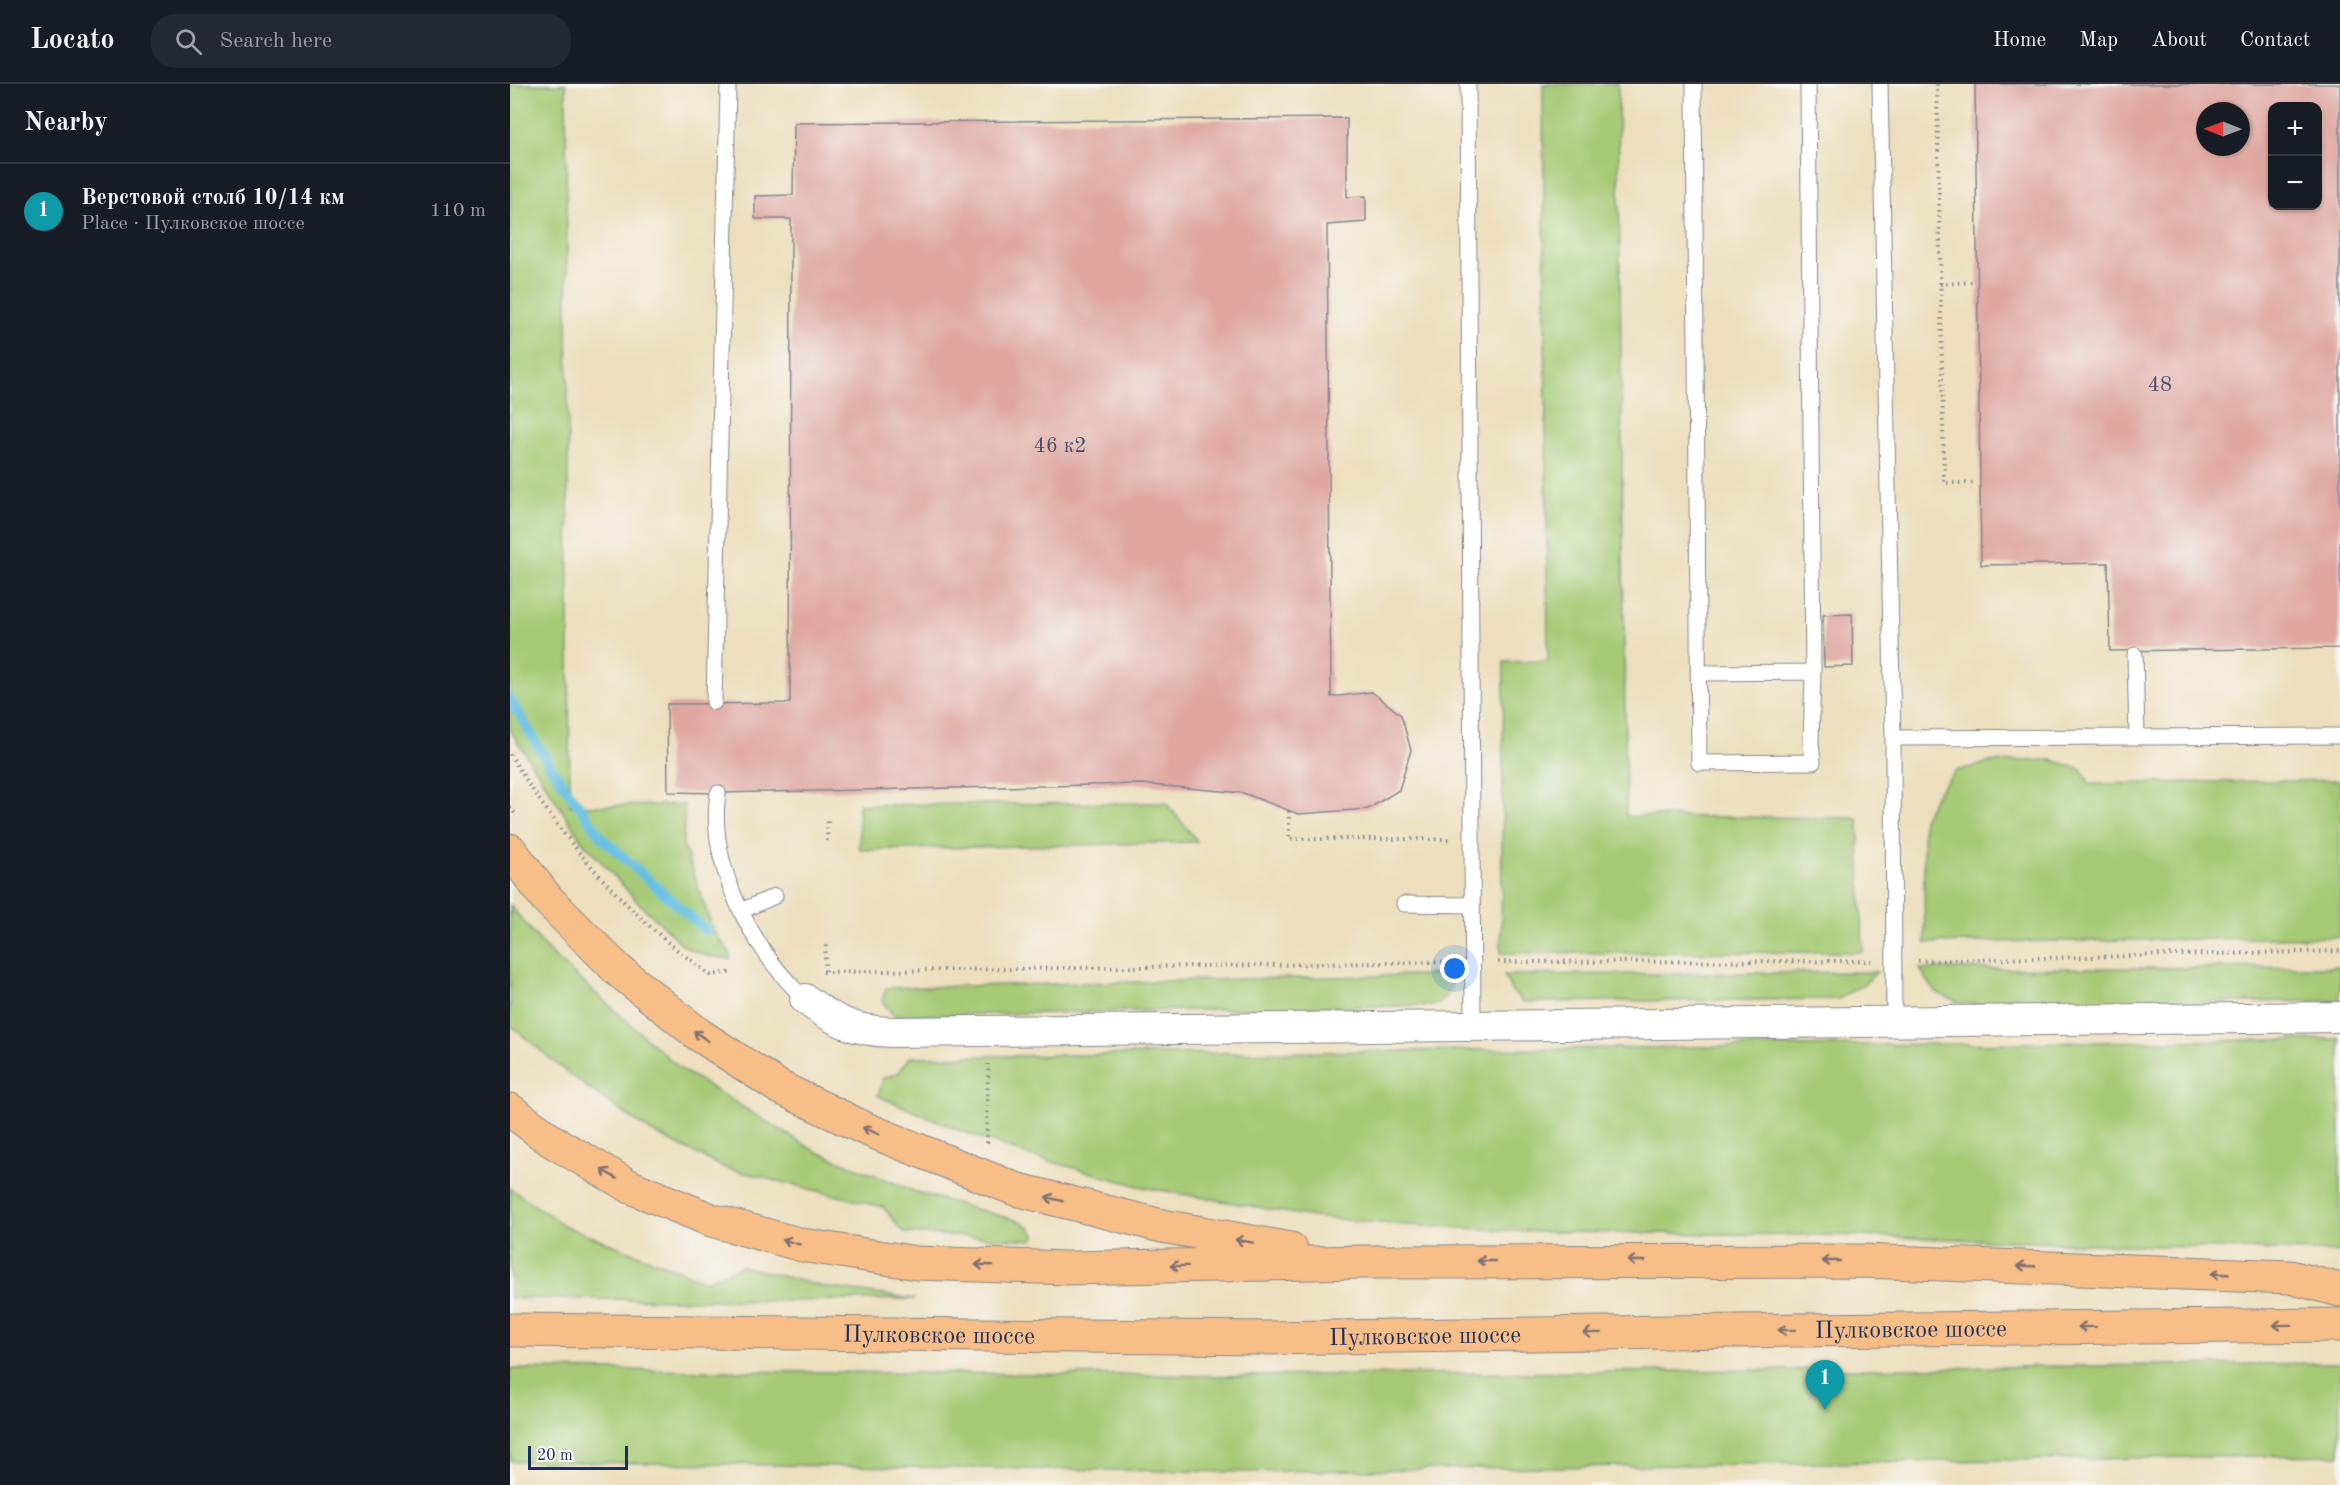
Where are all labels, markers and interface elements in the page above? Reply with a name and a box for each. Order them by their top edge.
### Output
search box [151,14,571,68]
icon: search [172,25,205,58]
text: Locato [30,27,115,55]
text: Search here [220,30,332,52]
text: Home [1993,30,2046,51]
text: Map [2079,30,2118,51]
text: About [2151,30,2207,51]
text: Contact [2240,30,2310,51]
north arrow [2196,102,2250,156]
map controls [2268,102,2322,210]
button: + [2268,102,2322,156]
text: Nearby [24,110,108,136]
button: − [2268,156,2322,210]
text: Верстовой столб 10/14 км [81,187,345,209]
text: 1 [38,201,49,221]
text: 110 m [430,201,486,221]
text: Place · Пулковское шоссе [81,214,305,234]
house number: 48 [2148,375,2172,396]
house number: 46 к2 [1034,436,1086,457]
your location [1440,954,1469,983]
one-way arrow [694,1030,710,1042]
one-way arrow [862,1125,881,1136]
one-way arrow [601,1168,618,1180]
one-way arrow [1044,1192,1063,1204]
one-way arrow [782,1235,801,1247]
one-way arrow [1235,1235,1254,1246]
one-way arrow [1476,1255,1496,1267]
one-way arrow [1626,1255,1646,1267]
one-way arrow [1821,1255,1841,1267]
one-way arrow [975,1260,995,1271]
one-way arrow [1169,1260,1189,1272]
one-way arrow [2016,1260,2036,1272]
one-way arrow [2211,1268,2231,1279]
street label: Пулковское шоссе [1815,1318,2007,1344]
one-way arrow [2272,1319,2292,1331]
one-way arrow [2077,1321,2097,1333]
street label: Пулковское шоссе [843,1324,1035,1350]
street label: Пулковское шоссе [1329,1324,1521,1351]
one-way arrow [1777,1324,1797,1336]
one-way arrow [1582,1327,1602,1339]
pin: 1 [1806,1360,1844,1410]
scale bar [528,1443,628,1470]
text: 20 m [537,1448,573,1464]

